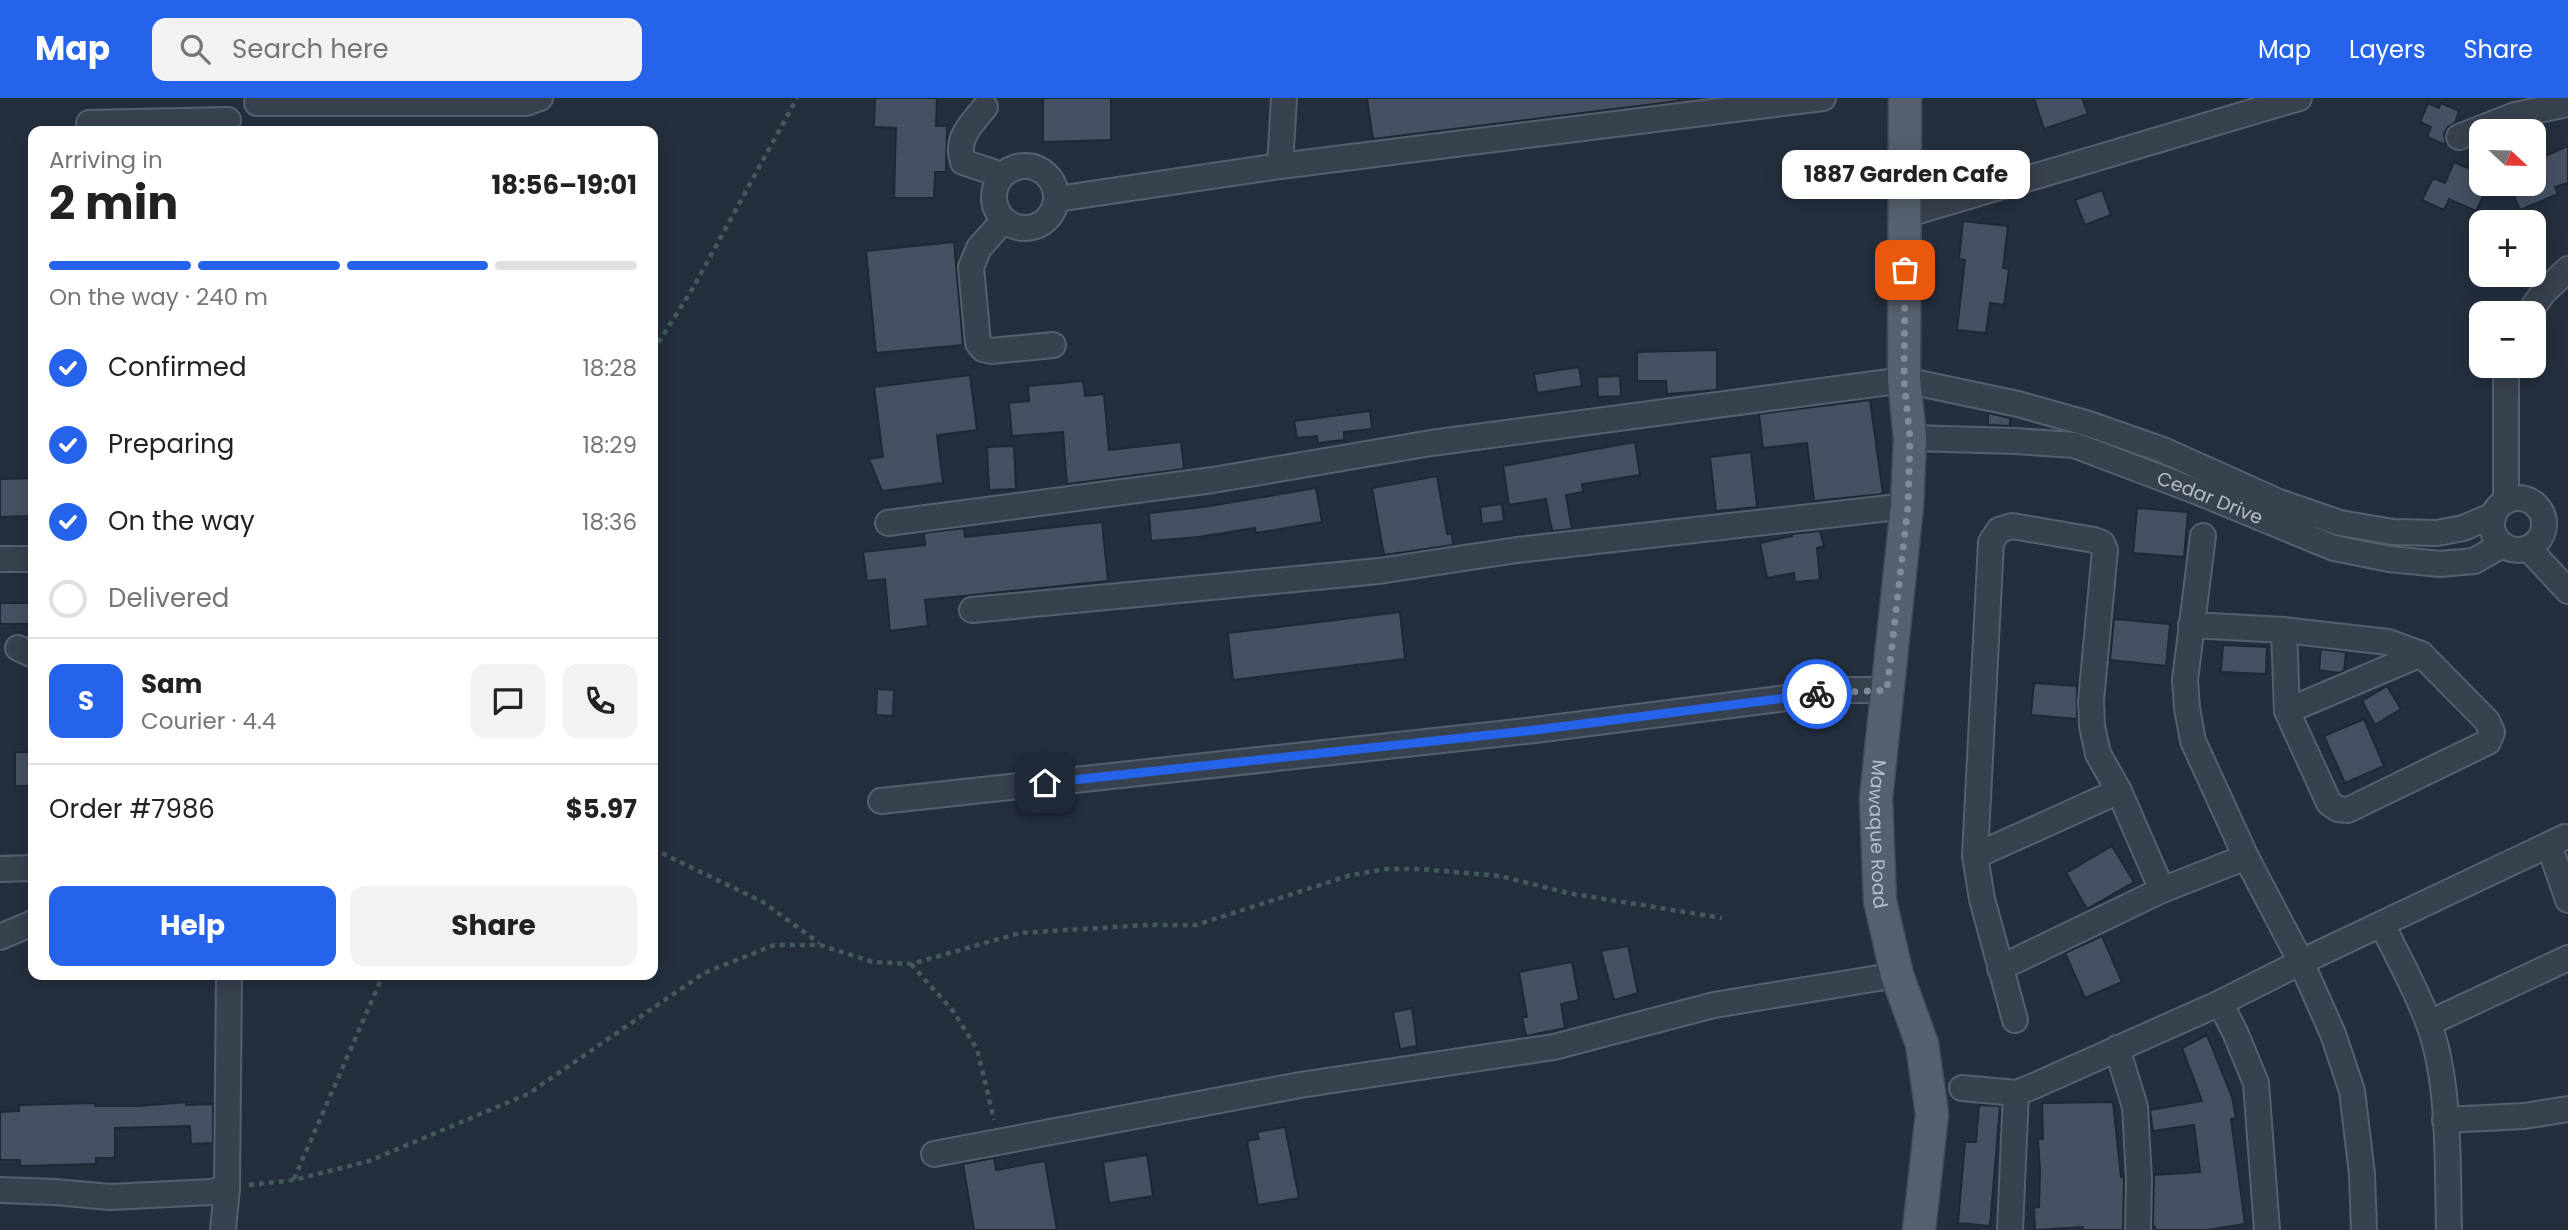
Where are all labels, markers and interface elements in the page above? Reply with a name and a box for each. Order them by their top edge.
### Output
search box [152,18,642,81]
text: Map [35,25,110,72]
icon: search [176,30,214,68]
text: Search here [232,31,389,67]
text: Map [2258,33,2311,66]
text: Layers [2349,33,2425,66]
text: Share [2463,33,2533,66]
north arrow [2469,119,2546,196]
map controls [2469,119,2546,378]
text: Arriving in [49,144,163,176]
callout: 1887 Garden Cafe [1781,151,2029,200]
text: 1887 Garden Cafe [1804,158,2008,190]
text: 18:56–19:01 [492,167,637,203]
text: 2 min [49,171,178,235]
button: + [2469,210,2546,287]
pin [1875,240,1935,300]
icon: bag [1886,251,1924,289]
text: On the way · 240 m [49,281,268,313]
button: − [2469,301,2546,378]
icon: check [49,349,87,387]
text: Confirmed [108,349,246,385]
text: 18:28 [582,352,637,384]
icon: check [49,426,87,464]
text: Preparing [108,426,234,462]
text: 18:29 [583,429,637,461]
street label: Cedar Drive [2153,464,2267,531]
icon: check [49,503,87,541]
text: On the way [108,503,255,539]
text: 18:36 [582,506,637,538]
text: Delivered [108,580,229,616]
courier [1782,659,1852,729]
button: chat [471,664,545,738]
button: phone [563,664,637,738]
text: Sam [141,666,202,702]
icon: bike [1798,675,1836,713]
text: S [78,683,94,719]
text: Courier · 4.4 [141,705,276,737]
pin [1015,753,1075,813]
street label: Mawaque Road [1862,758,1895,911]
icon: home [1026,764,1064,802]
text: Order #7986 [49,791,215,827]
text: $5.97 [566,791,637,827]
button: Help [49,886,336,966]
button: Share [350,886,637,966]

